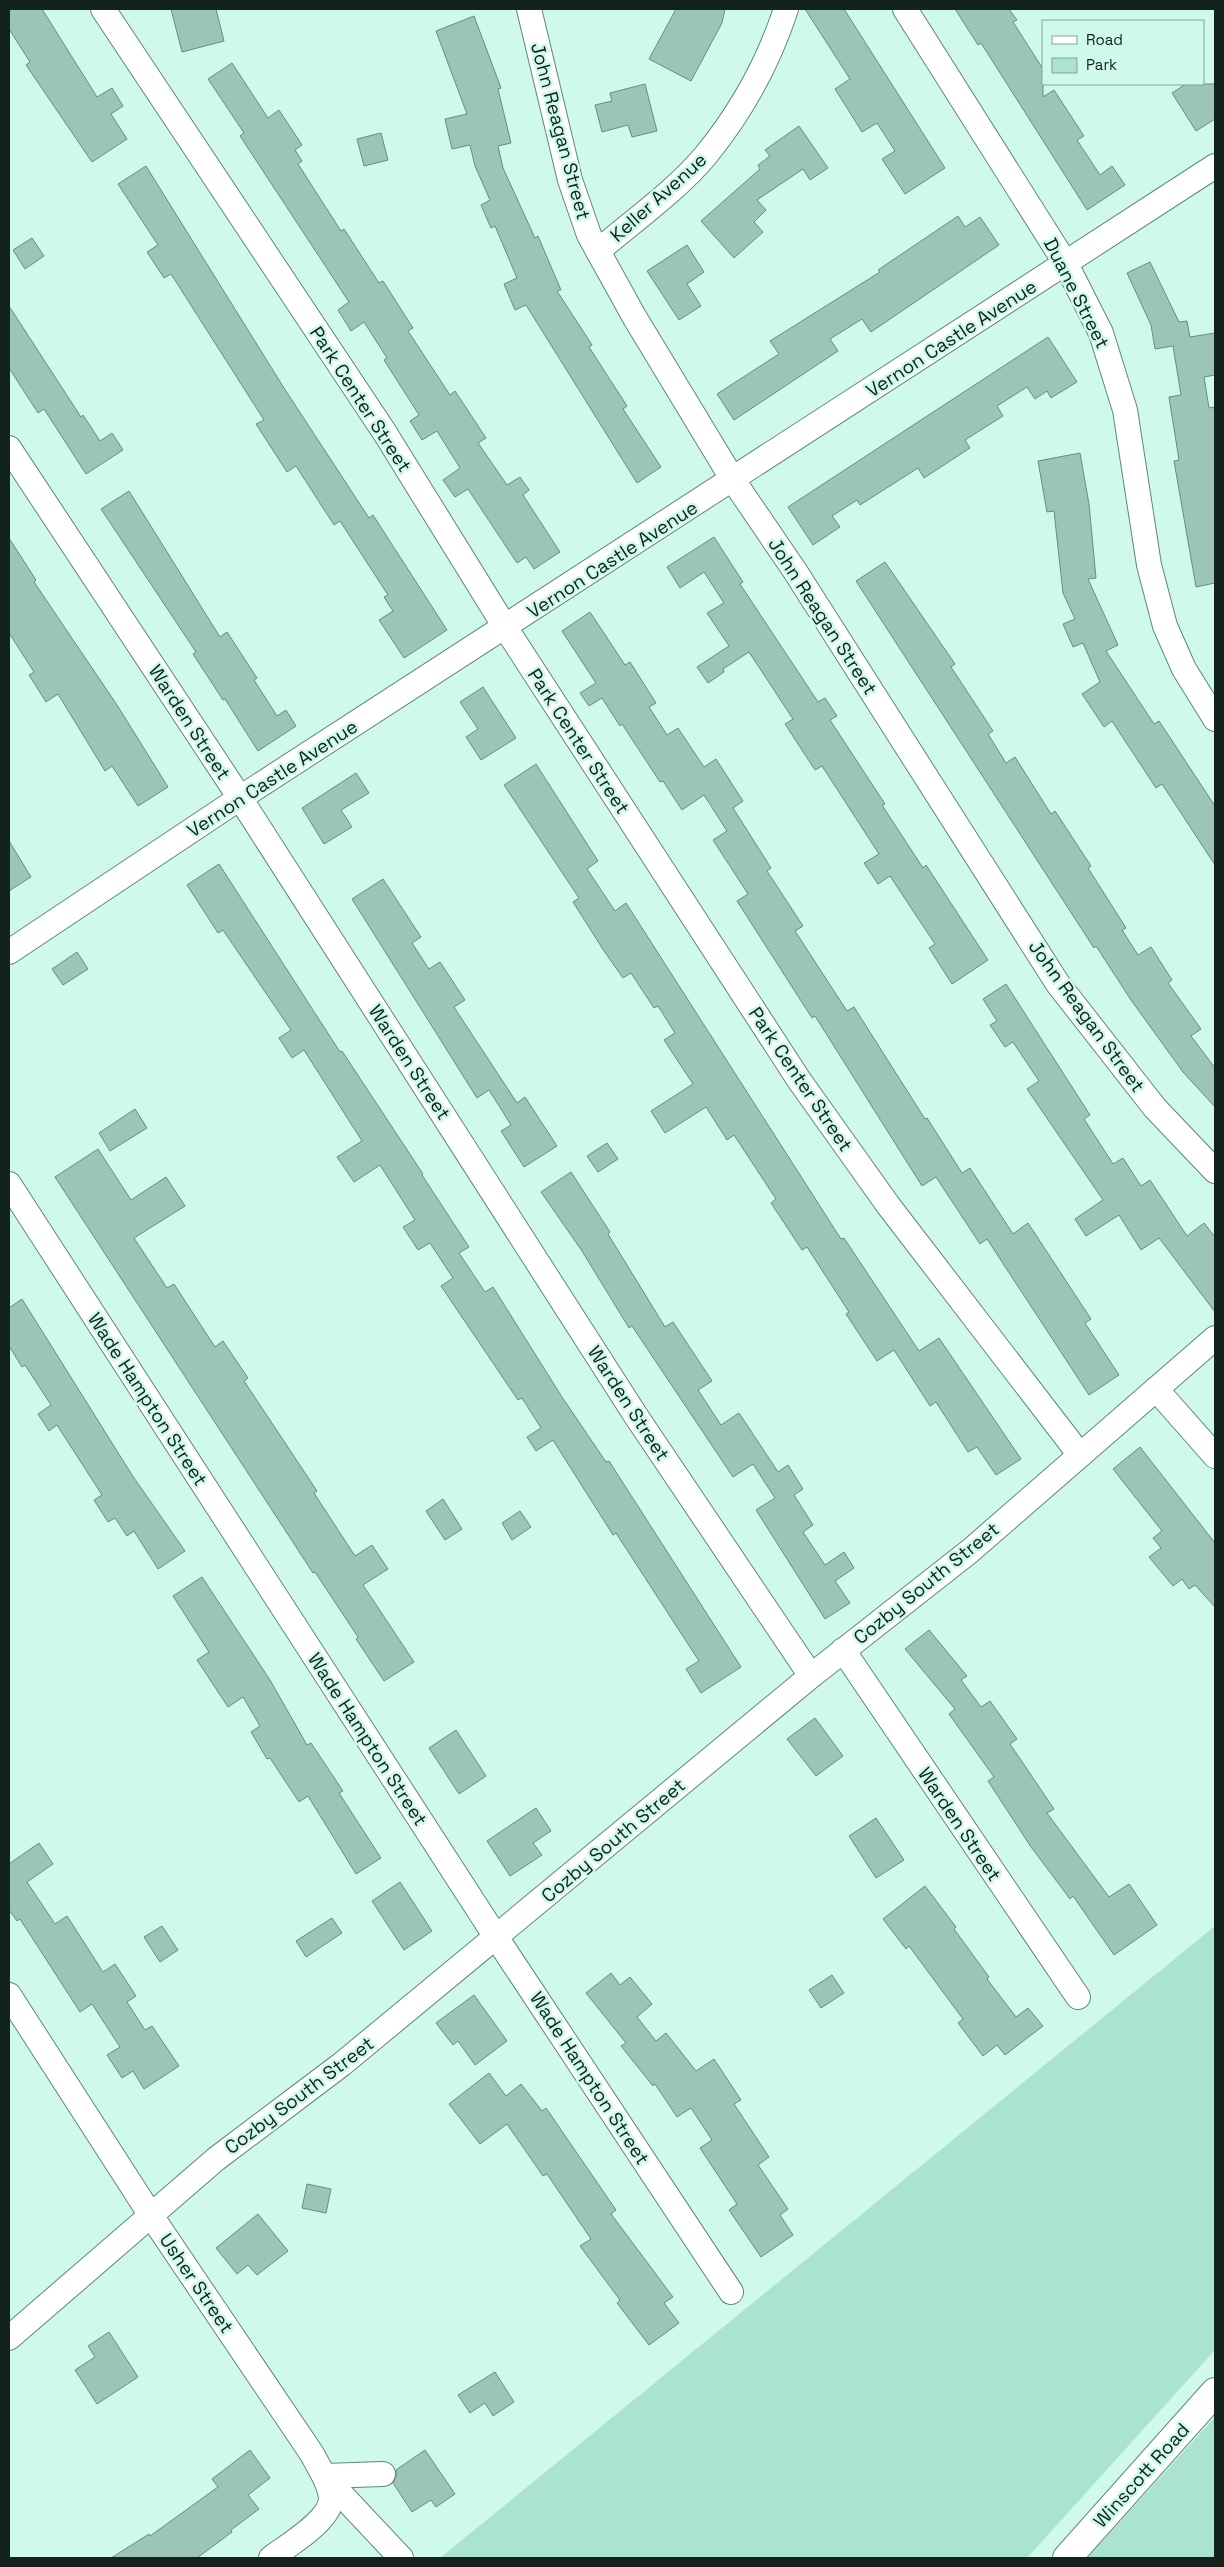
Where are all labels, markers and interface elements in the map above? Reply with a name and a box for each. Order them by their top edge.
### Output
legend [1042,20,1204,85]
text: Road [1086,30,1123,49]
street label: John Reagan Street [525,40,596,222]
text: Park [1086,55,1117,74]
street label: Keller Avenue [605,147,712,247]
street label: Duane Street [1038,234,1115,353]
street label: Vernon Castle Avenue [861,274,1041,403]
street label: Park Center Street [304,322,417,477]
street label: Vernon Castle Avenue [522,495,702,624]
street label: John Reagan Street [762,533,883,700]
street label: Warden Street [143,660,236,785]
street label: Park Center Street [522,664,635,819]
street label: Vernon Castle Avenue [182,714,362,843]
street label: John Reagan Street [1023,935,1150,1097]
street label: Warden Street [363,1000,456,1125]
street label: Park Center Street [743,1002,858,1156]
street label: Wade Hampton Street [82,1308,213,1491]
street label: Warden Street [582,1341,675,1466]
street label: Cozby South Street [848,1517,1004,1650]
street label: Wade Hampton Street [302,1648,433,1831]
street label: Warden Street [912,1762,1007,1886]
street label: Cozby South Street [536,1773,691,1908]
street label: Wade Hampton Street [524,1987,655,2170]
street label: Cozby South Street [220,2031,379,2160]
street label: Usher Street [154,2228,239,2338]
street label: Winscott Road [1088,2418,1195,2533]

